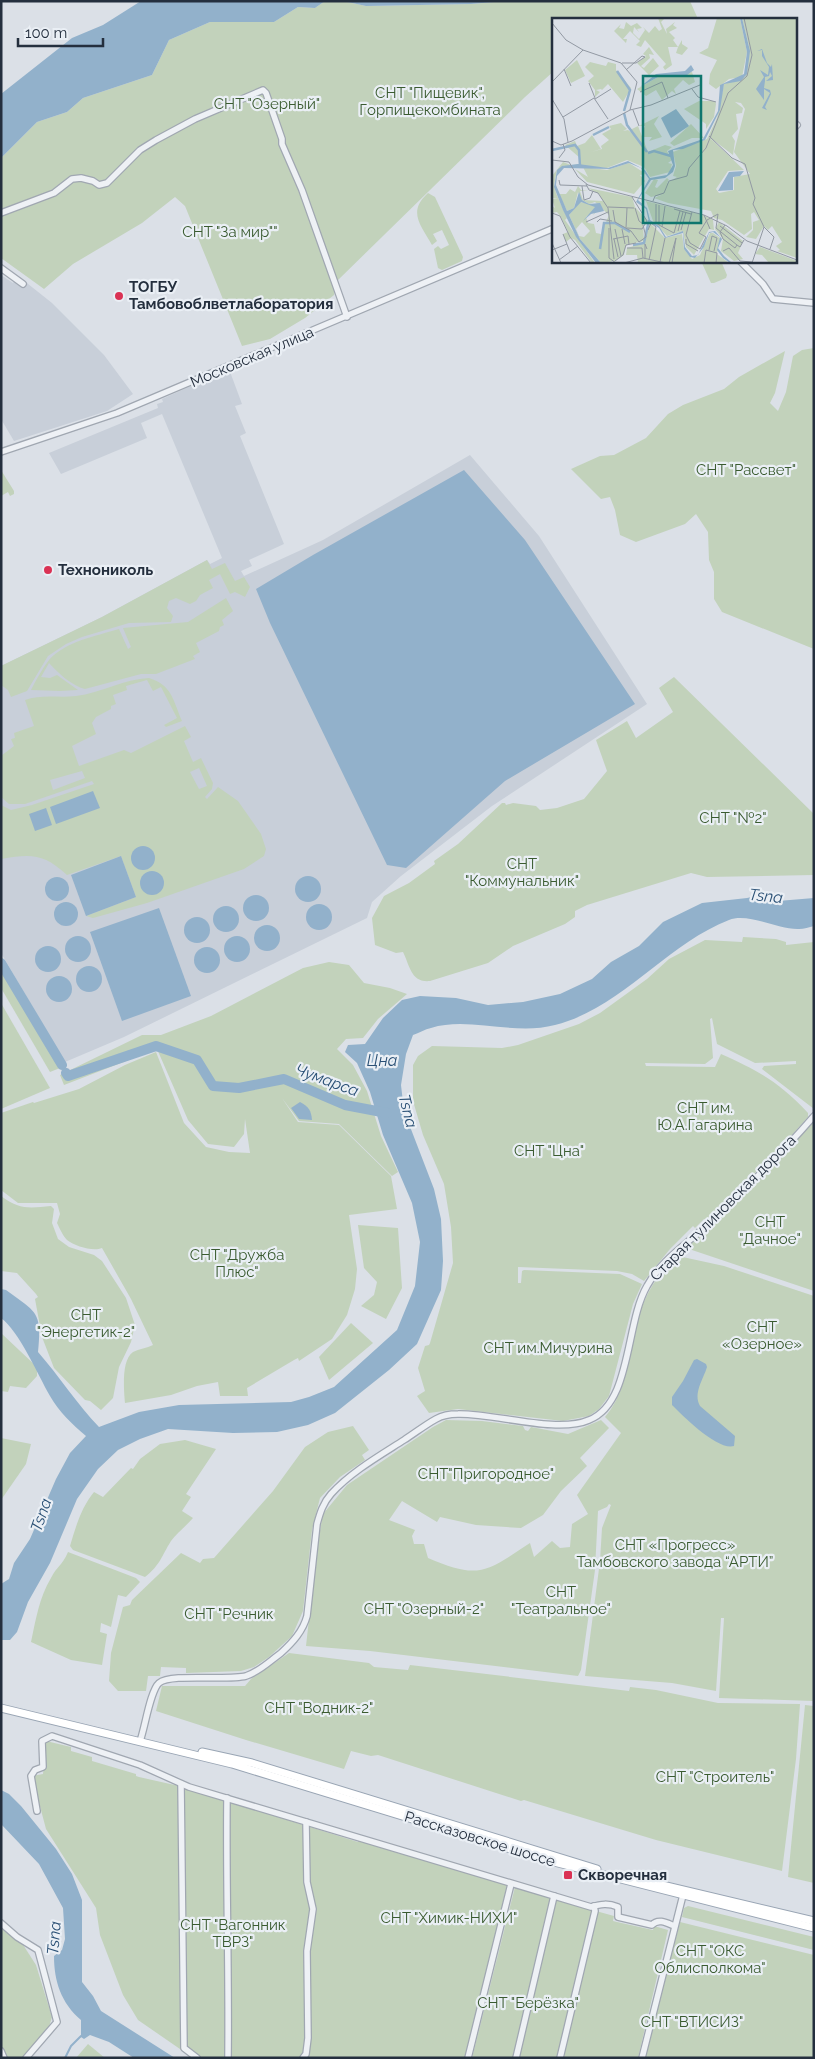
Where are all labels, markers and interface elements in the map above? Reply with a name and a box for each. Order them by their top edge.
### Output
scale bar [18,15,102,47]
inset map [552,18,798,262]
text: 100 m [25,24,67,42]
park label: СНТ "Пищевик", Горпищекомбината [359,84,501,119]
park label: СНТ "Озерный" [214,95,320,113]
park label: СНТ "За мир"" [182,223,278,241]
place label: ТОГБУ Тамбовоблветлаборатория [129,278,333,313]
marker: ТОГБУ Тамбовоблветлаборатория [113,290,125,302]
street label: Московская улица [188,323,316,391]
park label: СНТ "Рассвет" [696,461,796,479]
place label: Технониколь [58,561,153,579]
marker: Технониколь [42,564,54,576]
park label: СНТ "№2" [699,809,767,827]
park label: СНТ "Коммунальник" [465,855,579,890]
water label: Tsna [748,885,784,907]
water label: Цна [367,1051,398,1070]
water label: Чумарса [293,1060,362,1100]
water label: Tsna [395,1092,421,1130]
park label: СНТ им. Ю.А.Гагарина [657,1099,753,1134]
street label: Старая тулиновская дорога [646,1131,800,1285]
park label: СНТ "Цна" [514,1142,584,1160]
park label: СНТ "Дачное" [739,1213,801,1248]
park label: СНТ "Дружба Плюс" [190,1246,284,1281]
park label: СНТ "Энергетик-2" [37,1306,135,1341]
park label: СНТ «Озерное» [722,1318,802,1353]
park label: СНТ им.Мичурина [483,1339,613,1357]
park label: СНТ"Пригородное" [418,1465,554,1483]
water label: Tsna [27,1496,56,1534]
park label: СНТ «Прогресс» Тамбовского завода “АРТИ” [577,1536,773,1571]
park label: СНТ "Театральное" [511,1583,611,1618]
park label: СНТ "Озерный-2" [364,1600,484,1618]
park label: СНТ "Речник [184,1605,274,1623]
park label: СНТ "Водник-2" [265,1699,373,1717]
park label: СНТ "Строитель" [656,1768,774,1786]
street label: Рассказовское шоссе [402,1807,558,1871]
place label: Скворечная [578,1866,667,1884]
marker: Скворечная [562,1869,574,1881]
park label: СНТ "Химик-НИХИ" [381,1909,517,1927]
park label: СНТ "Вагонник ТВРЗ" [180,1916,286,1951]
water label: Tsna [43,1920,65,1956]
park label: СНТ "ОКС Облисполкома" [654,1942,766,1977]
park label: СНТ "Берёзка" [477,1994,579,2012]
park label: СНТ "ВТИСИЗ" [641,2013,743,2031]

